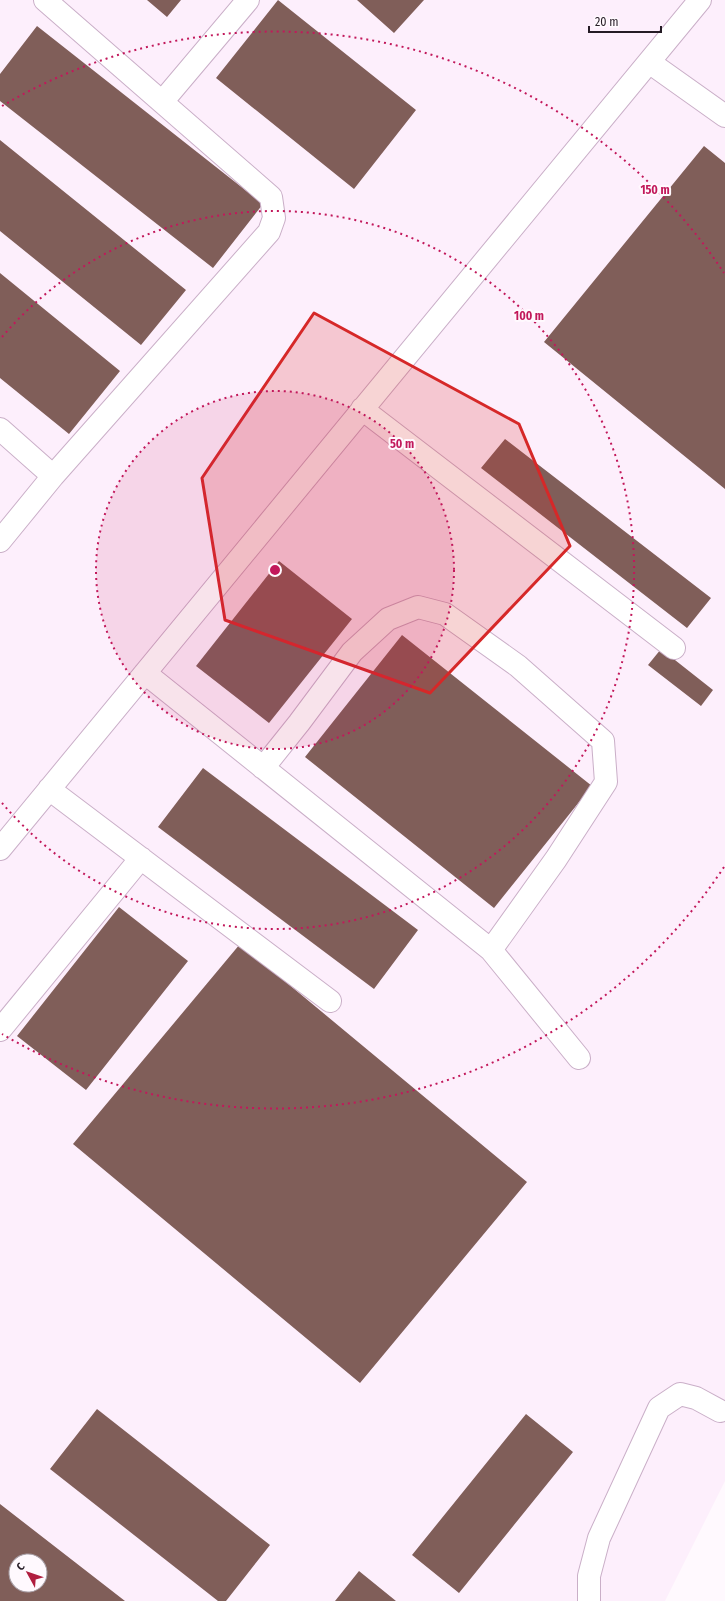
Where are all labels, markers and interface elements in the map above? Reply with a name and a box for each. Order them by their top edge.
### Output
scale bar [589,8,661,34]
text: 20 m [595,15,619,29]
text: 150 m [640,183,670,197]
text: 100 m [514,309,544,323]
text: 50 m [390,437,414,451]
centre of rings [268,563,282,577]
north arrow [8,1553,48,1593]
text: С [14,1560,28,1573]

